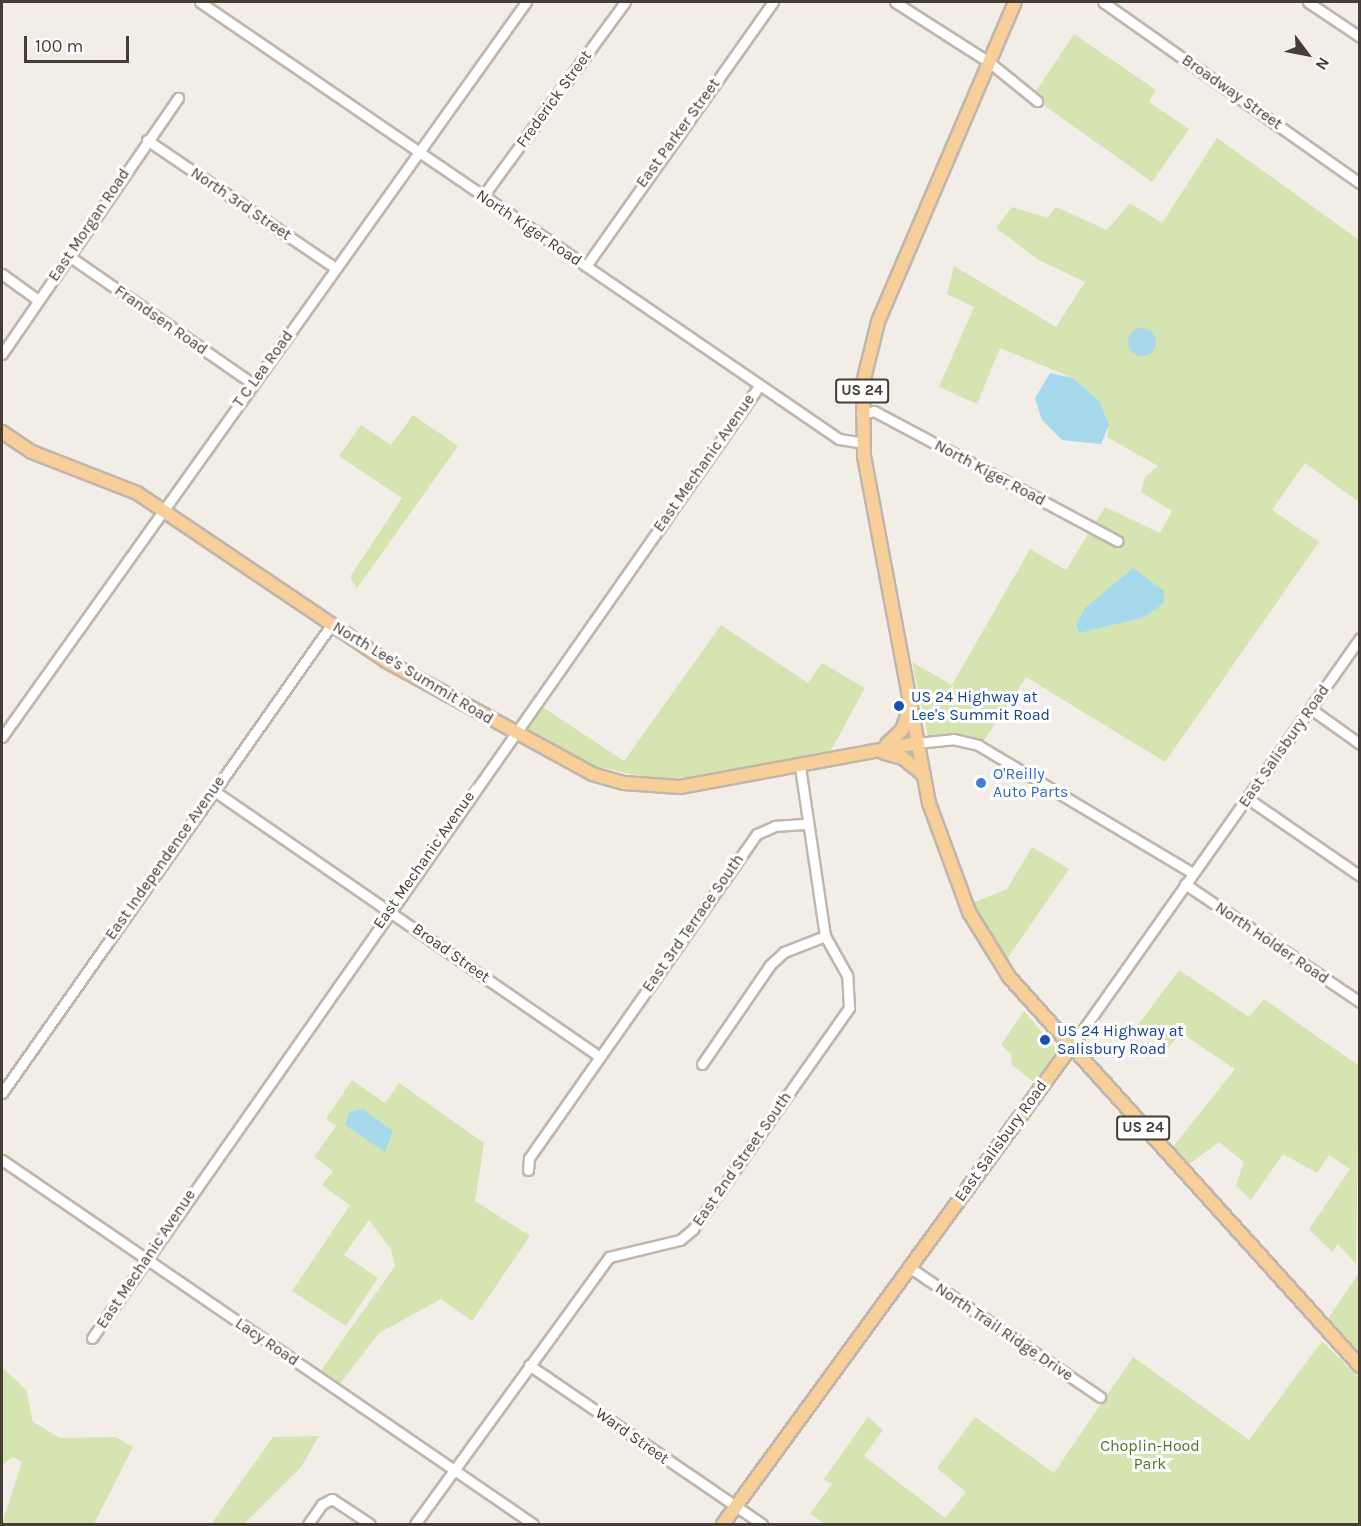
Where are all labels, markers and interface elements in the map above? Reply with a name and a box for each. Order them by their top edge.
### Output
scale bar [27,24,132,62]
north arrow [1277,24,1337,84]
text: 100 m [35,35,83,57]
street label: Frederick Street [512,47,596,151]
street label: Broadway Street [1178,50,1286,134]
text: N [1312,54,1334,74]
street label: East Parker Street [632,75,724,191]
street label: North 3rd Street [187,163,295,245]
street label: East Morgan Road [44,165,134,285]
street label: North Kiger Road [473,186,585,270]
street label: Frandsen Road [111,281,211,359]
street label: T C Lea Road [229,327,297,411]
road number: US 24 [835,379,889,403]
street label: East Mechanic Avenue [649,390,759,536]
street label: North Kiger Road [931,436,1049,510]
street label: North Lee's Summit Road [329,617,497,729]
street label: East Salisbury Road [1234,681,1334,811]
place label: US 24 Highway at Lee's Summit Road [911,687,1050,725]
marker: US 24 Highway at Lee's Summit Road [892,699,906,713]
place label: O'Reilly Auto Parts [993,764,1068,802]
street label: East Independence Avenue [101,772,229,944]
marker: O'Reilly Auto Parts [974,776,988,790]
street label: East Mechanic Avenue [369,787,479,933]
street label: East 3rd Terrace South [638,850,748,996]
street label: North Holder Road [1212,898,1332,988]
street label: Broad Street [408,919,494,987]
place label: US 24 Highway at Salisbury Road [1057,1021,1184,1059]
marker: US 24 Highway at Salisbury Road [1038,1033,1052,1047]
street label: East Salisbury Road [951,1077,1051,1205]
street label: East 2nd Street South [688,1088,796,1230]
road number: US 24 [1116,1116,1170,1140]
street label: East Mechanic Avenue [92,1186,200,1332]
street label: North Trail Ridge Drive [932,1279,1076,1385]
street label: Lacy Road [232,1314,302,1370]
street label: Ward Street [591,1404,673,1468]
park label: Choplin-Hood Park [1100,1436,1200,1474]

